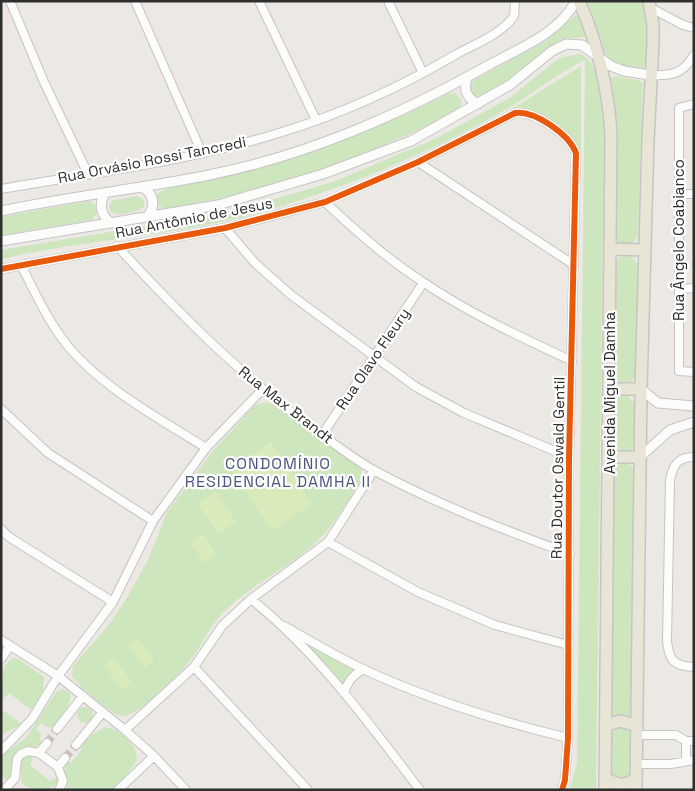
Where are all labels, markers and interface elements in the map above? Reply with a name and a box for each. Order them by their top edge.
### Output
street label: Rua Orvásio Rossi Tancredi [56,132,248,187]
street label: Rua Ângelo Coabianco [669,159,688,321]
street label: Rua Antômio de Jesus [114,193,274,242]
street label: Rua Olavo Fleury [332,304,414,413]
street label: Avenida Miguel Damha [600,312,619,474]
street label: Rua Max Brandt [235,362,338,448]
street label: Rua Doutor Oswald Gentil [546,377,569,559]
district label: CONDOMÍNIO RESIDENCIAL DAMHA II [185,453,371,492]

